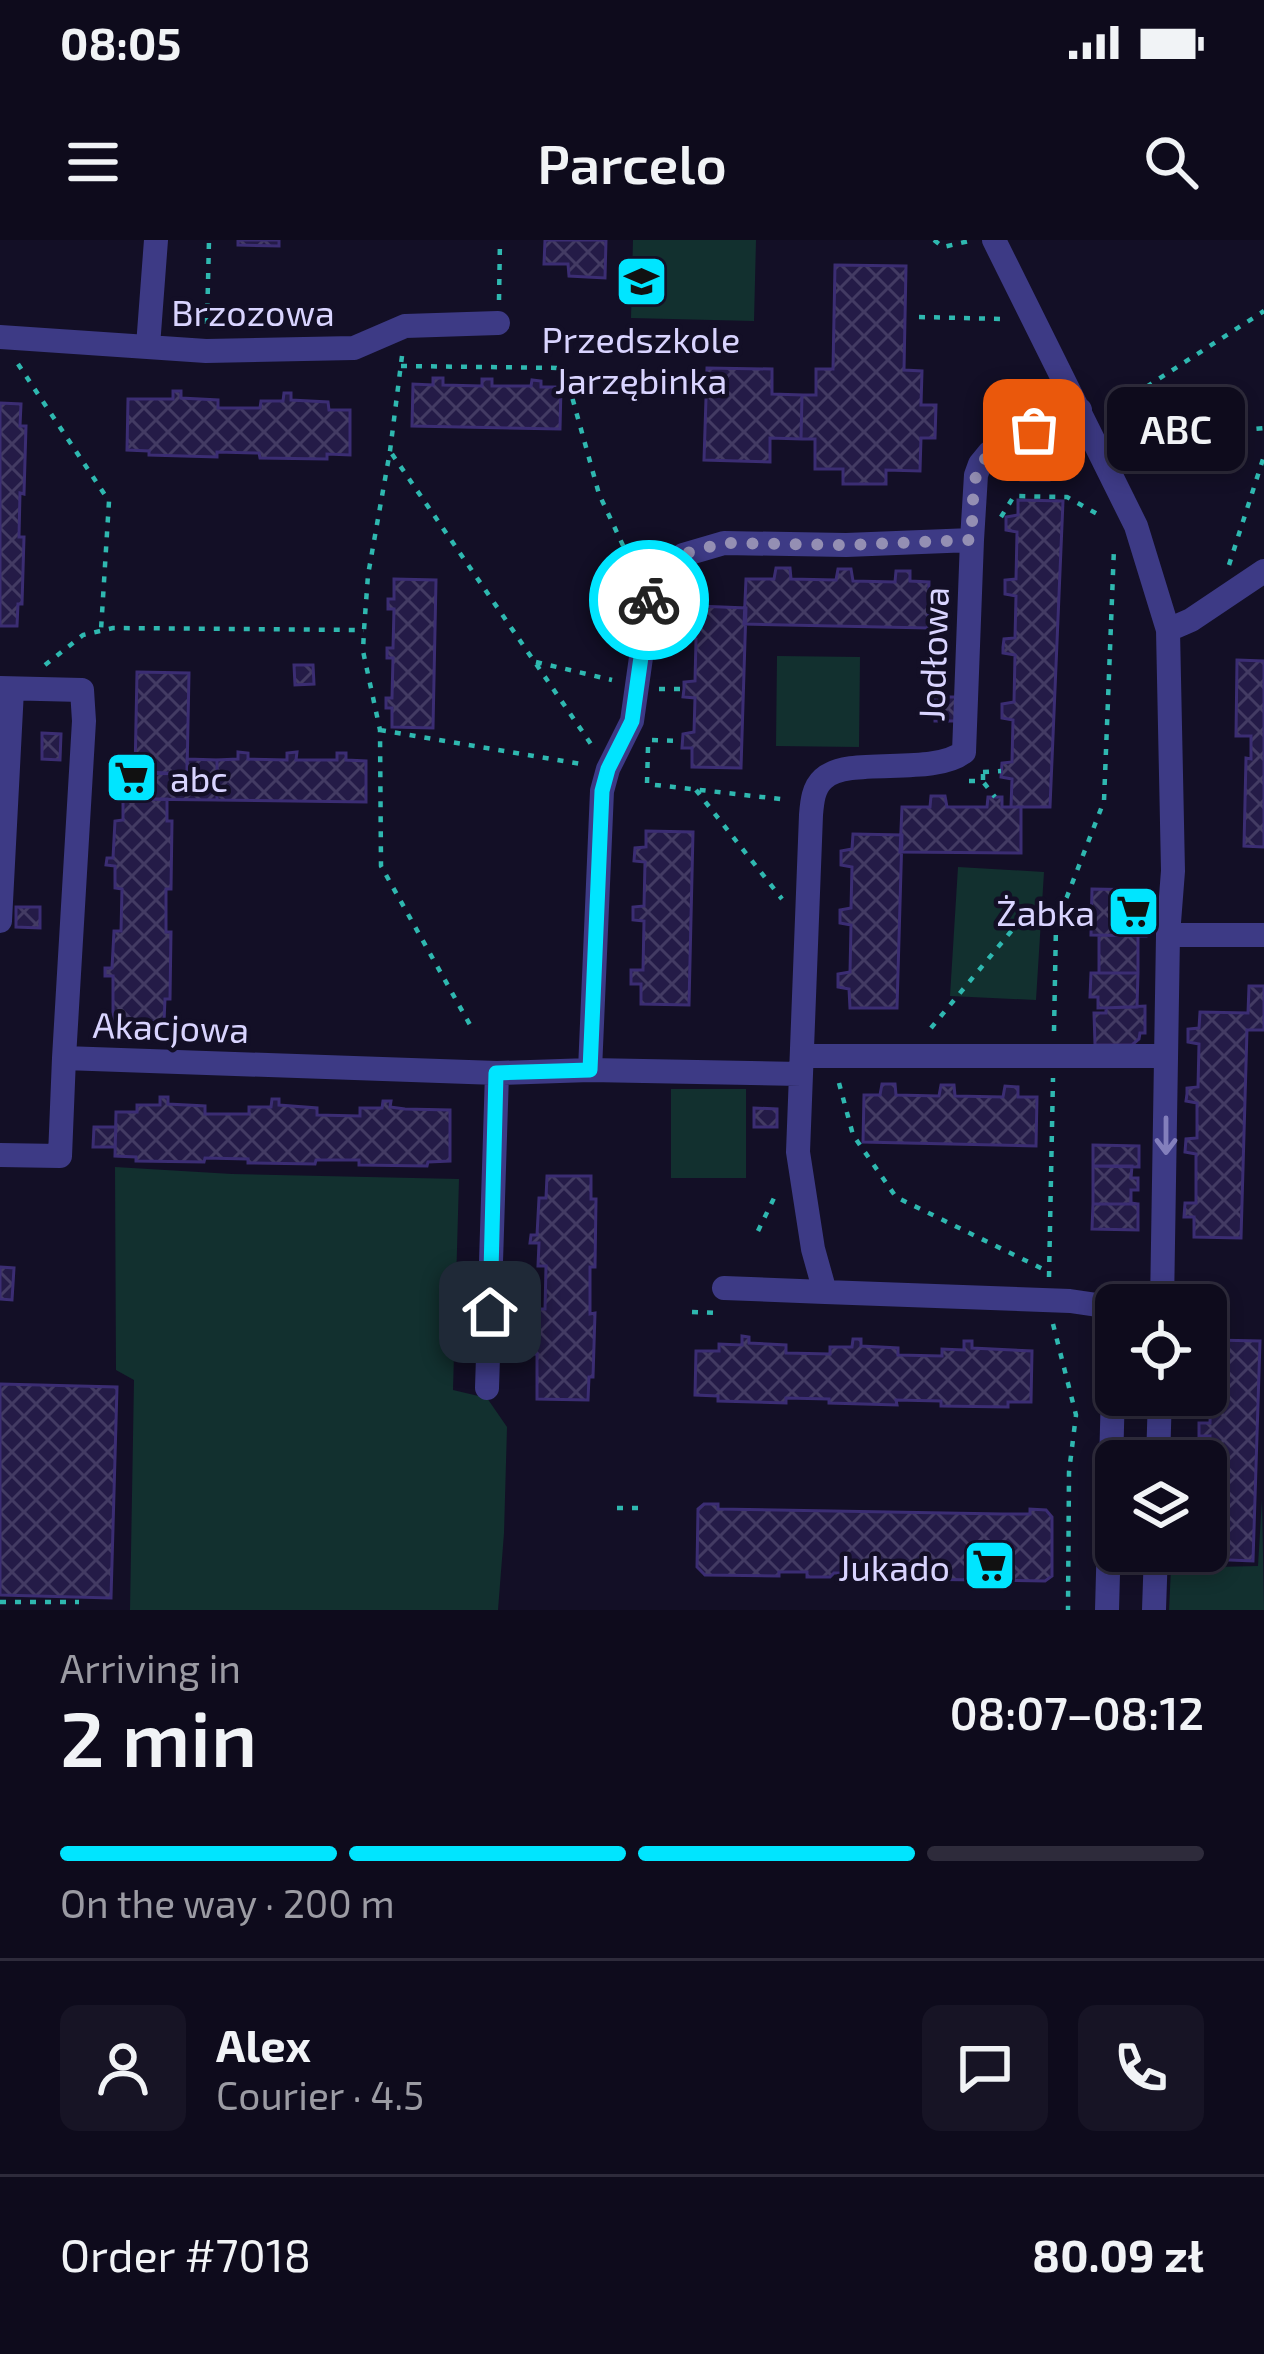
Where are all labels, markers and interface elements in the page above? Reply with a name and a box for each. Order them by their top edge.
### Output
text: 08:05 [60,15,181,69]
icon: menu [60,129,126,195]
icon: search [1138,129,1204,195]
text: Parcelo [537,130,727,195]
school or university icon: Przedszkole Jarzębinka [613,254,669,310]
street label: Brzozowa [171,290,335,333]
place label: Przedszkole Jarzębinka [542,317,740,401]
pin [983,379,1085,481]
callout: ABC [1106,388,1244,472]
icon: bag [1001,397,1067,463]
text: ABC [1140,405,1212,452]
courier [589,540,709,660]
icon: bike [616,567,682,633]
street label: Jodłowa [908,586,956,722]
supermarket icon: abc [103,749,159,805]
place label: abc [170,756,228,799]
supermarket icon: Żabka [1106,883,1162,939]
place label: Żabka [996,890,1095,933]
street label: Akacjowa [92,1002,250,1050]
one-way arrow [1154,1116,1177,1155]
pin [439,1261,541,1363]
icon: home [457,1279,523,1345]
map controls [1095,1284,1227,1572]
button: locate [1095,1284,1227,1416]
button: layers [1095,1440,1227,1572]
supermarket icon: Jukado [961,1538,1017,1594]
place label: Jukado [838,1545,950,1588]
text: Arriving in [60,1644,241,1691]
text: 08:07–08:12 [950,1685,1204,1739]
text: 2 min [60,1689,257,1783]
text: On the way · 200 m [60,1879,395,1926]
button: person [60,2005,186,2131]
button: chat [922,2005,1048,2131]
button: phone [1078,2005,1204,2131]
text: Alex [216,2017,311,2071]
text: Courier · 4.5 [216,2071,424,2118]
text: Order #7018 [60,2227,311,2281]
text: 80.09 zł [1032,2227,1204,2281]

